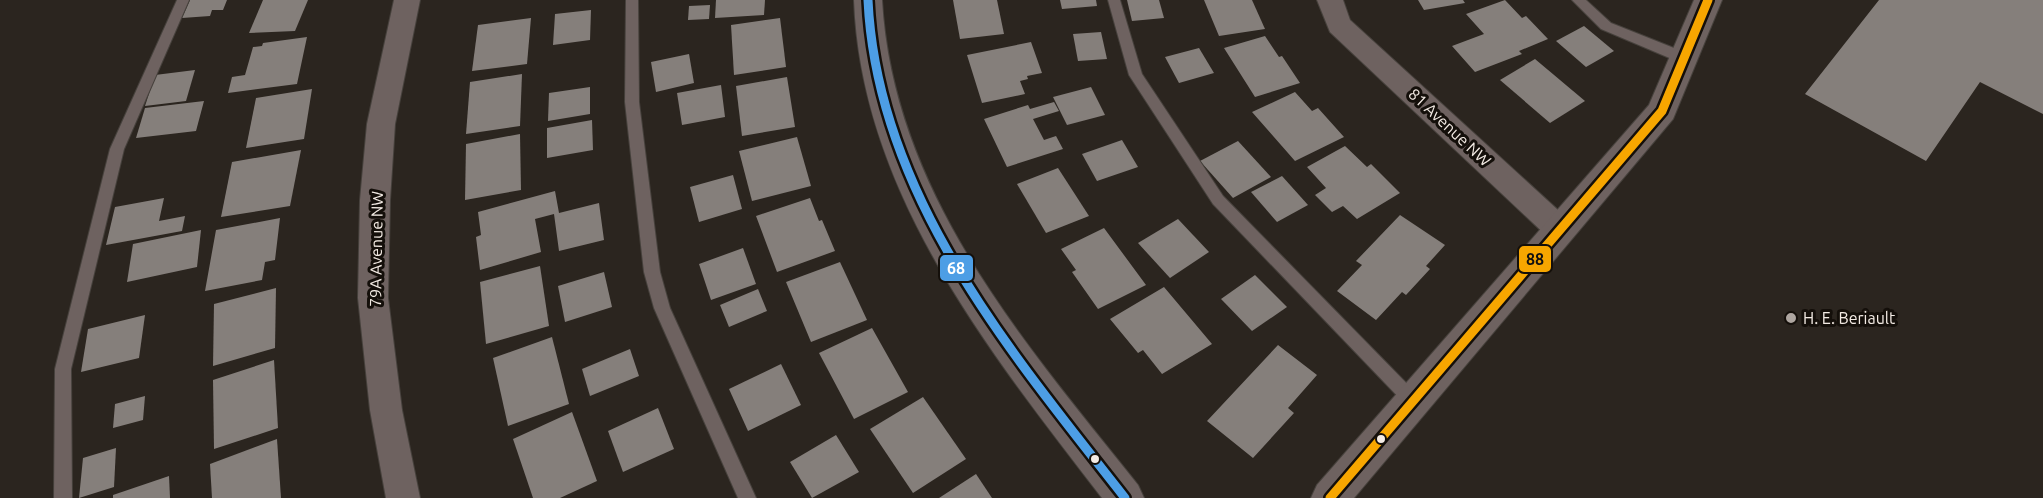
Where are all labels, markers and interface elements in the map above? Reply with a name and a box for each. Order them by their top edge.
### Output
street label: 81 Avenue NW [1405,84,1495,170]
street label: 79A Avenue NW [366,191,386,307]
line badge: 88 [1518,245,1552,273]
text: 88 [1526,250,1544,268]
line badge: 68 [939,254,974,282]
text: 68 [947,259,965,277]
place label: H. E. Beriault [1803,309,1896,327]
marker: H. E. Beriault [1784,311,1798,325]
unlabelled marker [1375,433,1387,445]
unlabelled marker [1089,453,1101,465]

